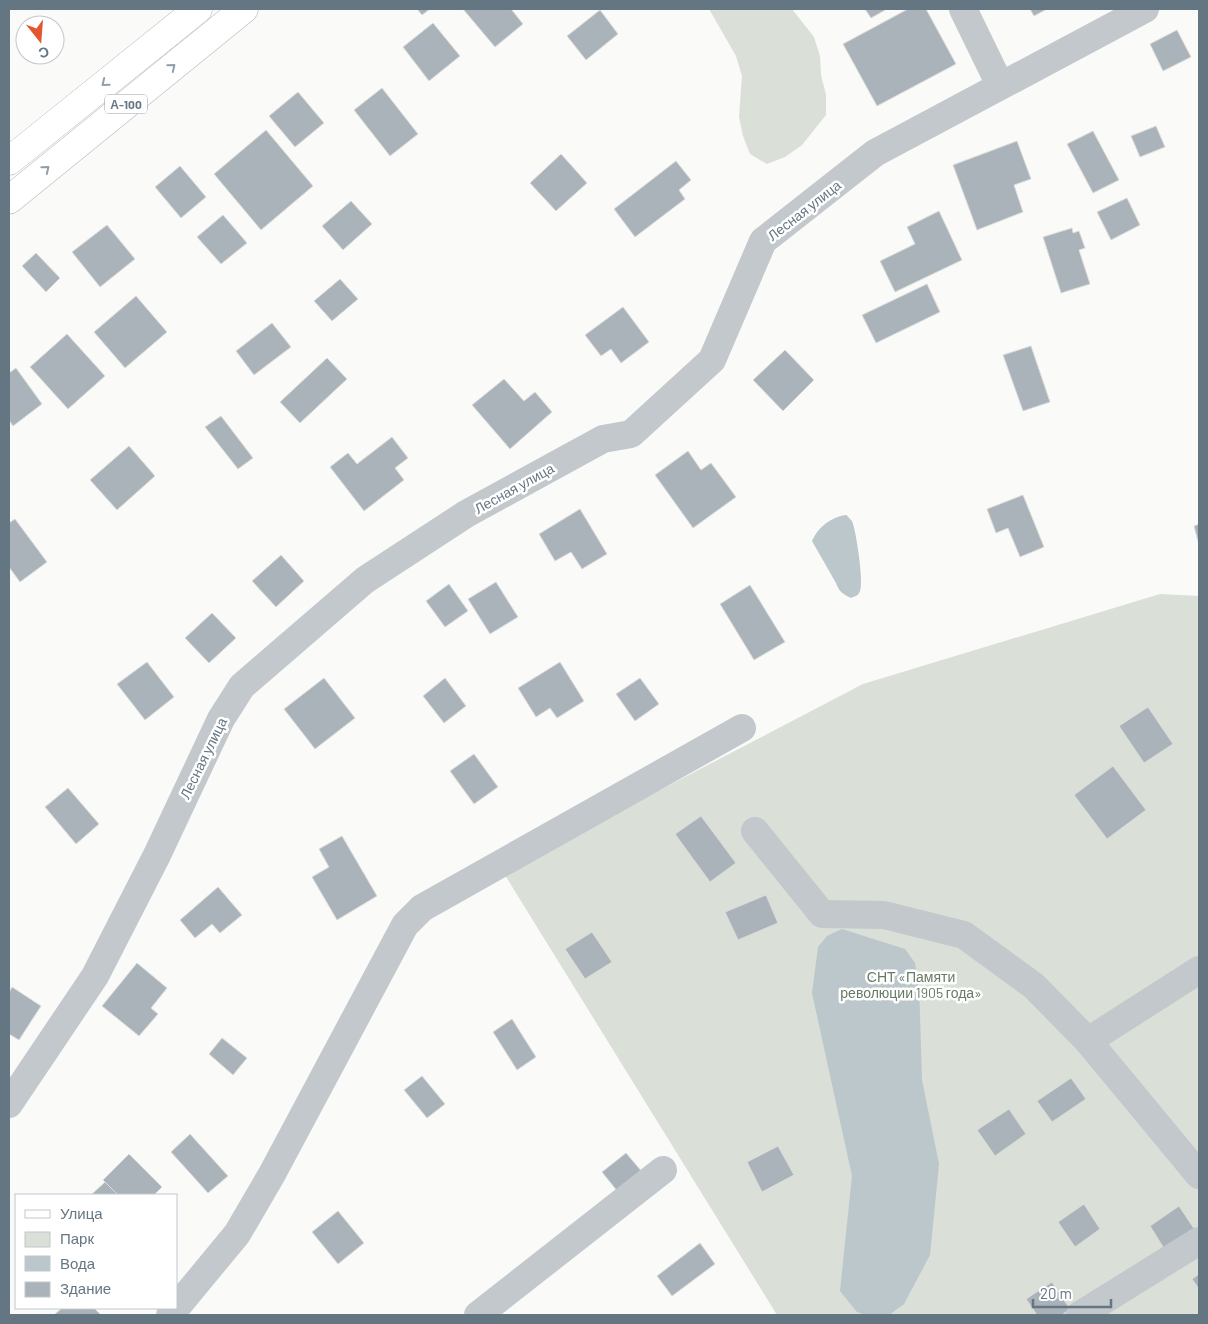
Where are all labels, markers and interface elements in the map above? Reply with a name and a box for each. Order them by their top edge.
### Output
north arrow [15,15,65,65]
text: С [37,43,51,63]
one-way arrow [167,63,176,72]
one-way arrow [102,77,111,85]
road number: А-100 [105,95,147,114]
one-way arrow [41,166,50,175]
street label: Лесная улица [764,176,844,244]
street label: Лесная улица [471,459,557,517]
street label: Лесная улица [176,714,230,801]
park label: СНТ «Памяти революции 1905 года» [840,968,982,1001]
legend [15,1194,178,1309]
text: Улица [60,1204,103,1222]
text: Парк [60,1229,94,1247]
text: Вода [60,1254,96,1272]
scale bar [1033,1276,1110,1308]
text: Здание [60,1279,111,1297]
text: 20 m [1040,1284,1072,1302]

